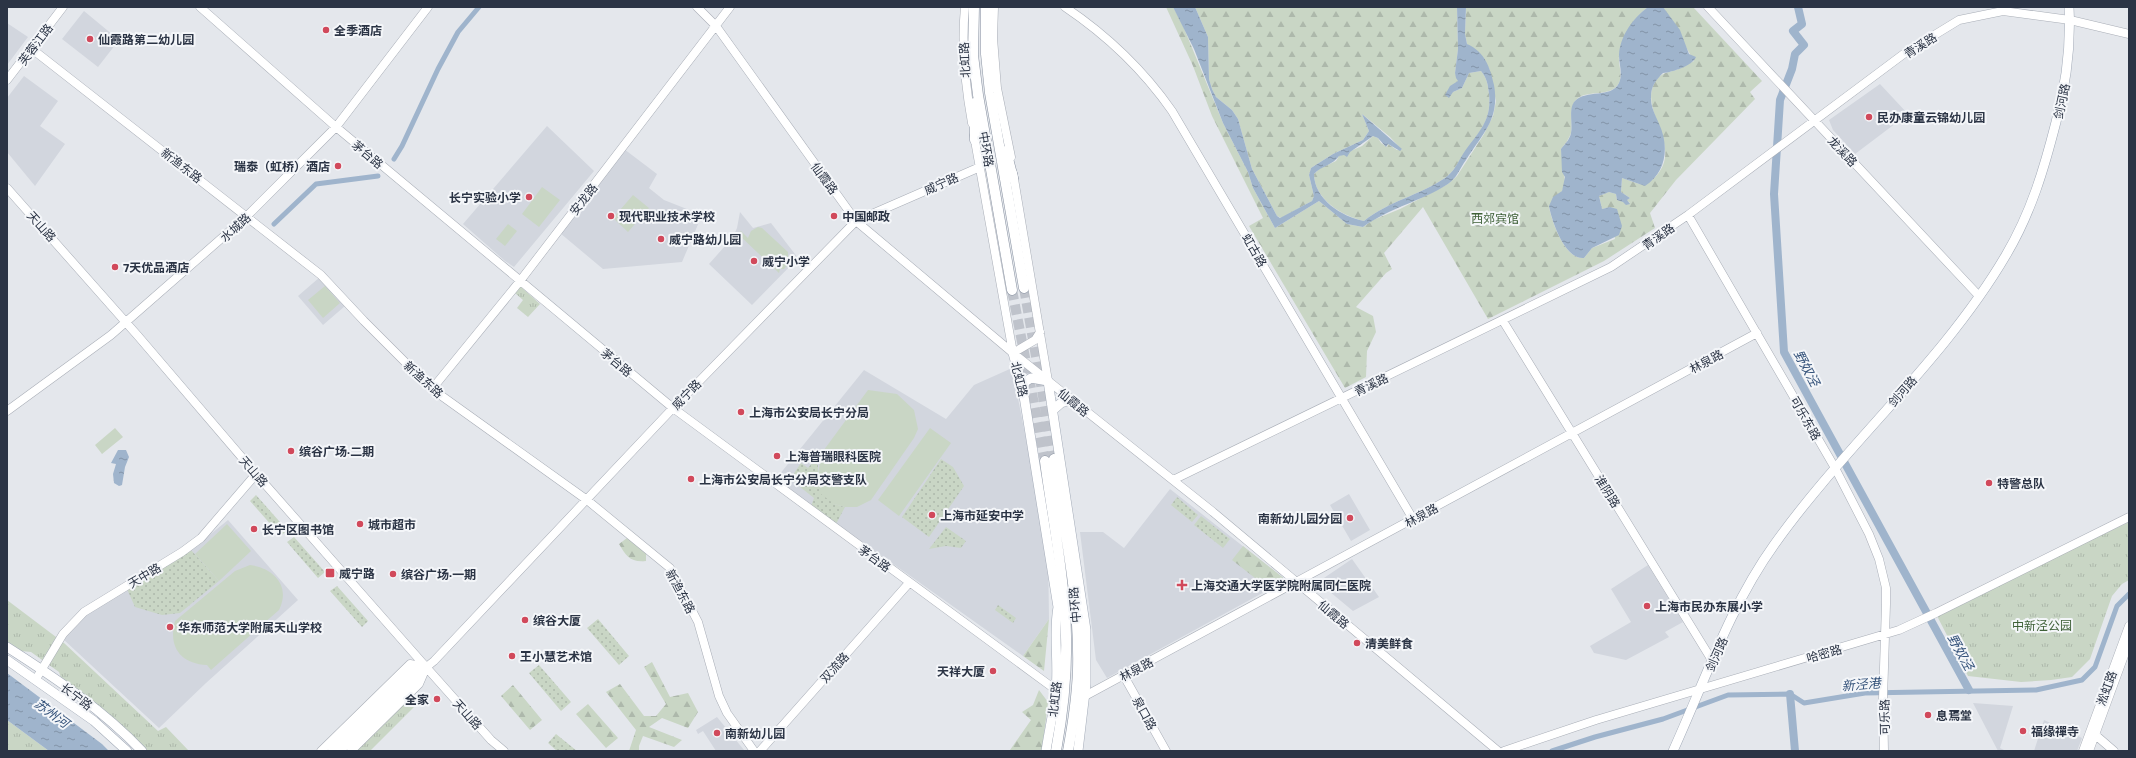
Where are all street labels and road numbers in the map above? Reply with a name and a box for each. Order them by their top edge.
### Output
street label: 芙蓉江路 [15,21,55,67]
street label: 青溪路 [1901,30,1939,60]
street label: 北虹路 [956,42,972,78]
street label: 剑河路 [2050,82,2072,120]
street label: 中环路 [977,130,997,168]
street label: 龙溪路 [1826,133,1860,169]
street label: 茅台路 [350,137,386,171]
street label: 新渔东路 [159,145,205,185]
street label: 仙霞路 [809,159,841,197]
street label: 威宁路 [922,169,960,197]
street label: 安龙路 [566,181,600,217]
street label: 天山路 [25,208,59,244]
street label: 水城路 [217,210,253,244]
street label: 青溪路 [1639,220,1677,252]
street label: 虹古路 [1240,231,1270,269]
street label: 茅台路 [599,345,635,379]
street label: 林泉路 [1687,346,1725,376]
street label: 新渔东路 [401,358,447,400]
street label: 北虹路 [1009,360,1031,398]
street label: 青溪路 [1352,370,1390,398]
street label: 剑河路 [1885,373,1919,409]
street label: 威宁路 [668,376,704,412]
street label: 仙霞路 [1056,385,1092,419]
street label: 可乐东路 [1788,394,1824,442]
street label: 天山路 [237,453,271,489]
street label: 淮阴路 [1593,472,1623,510]
street label: 林泉路 [1402,500,1440,530]
street label: 茅台路 [856,542,894,574]
street label: 天中路 [125,560,163,590]
street label: 新渔东路 [664,567,698,615]
street label: 中环路 [1065,586,1083,624]
street label: 仙霞路 [1316,597,1352,631]
street label: 剑河路 [1702,635,1730,673]
street label: 哈密路 [1805,641,1843,665]
street label: 双流路 [817,649,851,685]
street label: 林泉路 [1117,654,1155,684]
street label: 淞虹路 [2093,669,2119,707]
street label: 长宁路 [58,680,96,712]
street label: 北虹路 [1045,680,1063,718]
street label: 泉口路 [1130,694,1160,732]
street label: 天山路 [451,696,485,732]
street label: 可乐路 [1877,699,1891,735]

